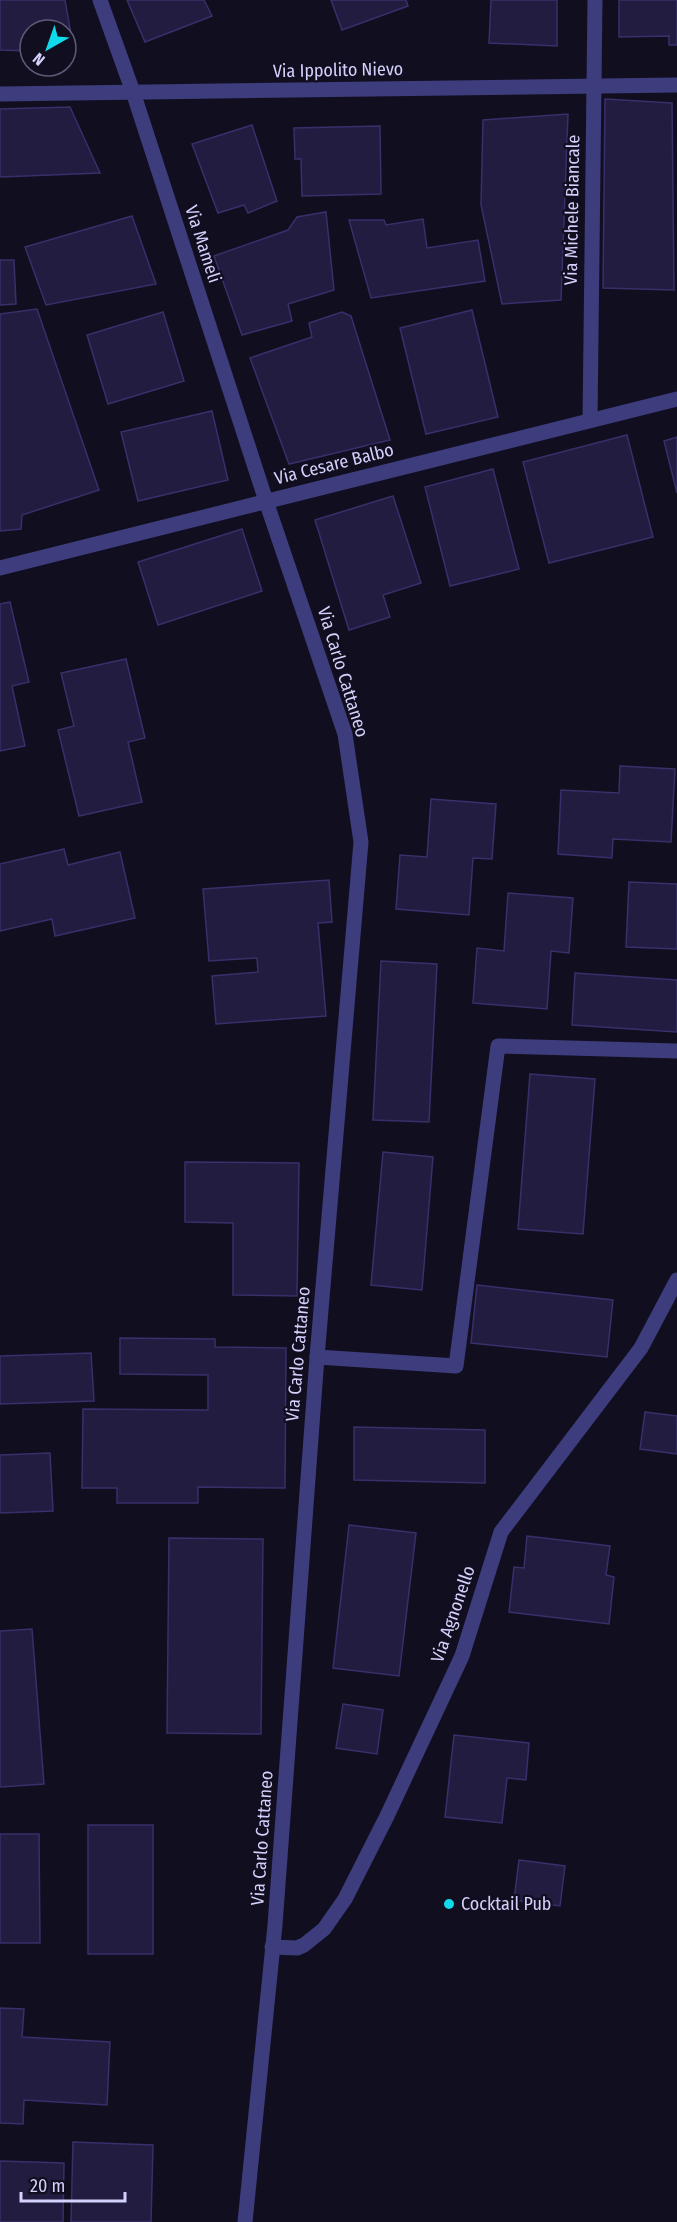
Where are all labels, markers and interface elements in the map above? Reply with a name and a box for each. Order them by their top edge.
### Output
north arrow [18,18,78,78]
text: N [29,49,48,69]
street label: Via Ippolito Nievo [273,58,403,82]
street label: Via Michele Biancale [560,135,584,285]
street label: Via Mameli [180,202,226,286]
street label: Via Cesare Balbo [272,439,396,489]
street label: Via Carlo Cattaneo [313,604,373,740]
street label: Via Carlo Cattaneo [281,1286,315,1422]
street label: Via Agnonello [426,1563,480,1665]
street label: Via Carlo Cattaneo [246,1770,278,1906]
place label: Cocktail Pub [461,1893,551,1915]
marker: Cocktail Pub [442,1897,456,1911]
scale bar [21,2165,124,2203]
text: 20 m [30,2175,65,2197]

